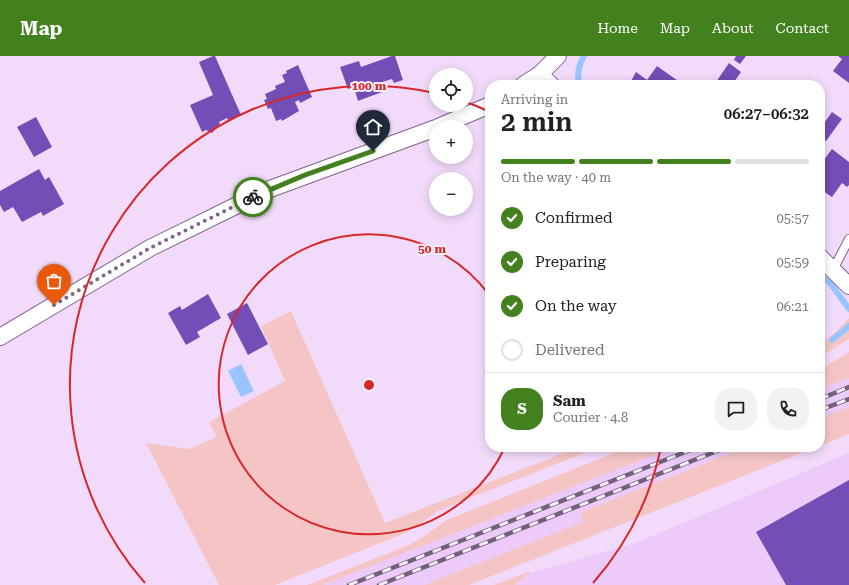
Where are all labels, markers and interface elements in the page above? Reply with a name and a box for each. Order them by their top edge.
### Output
text: Map [20,17,62,40]
text: Home [597,20,638,36]
text: Map [660,20,690,36]
text: About [712,20,754,36]
text: Contact [776,20,829,36]
map controls [429,68,473,216]
button: locate [429,68,473,112]
text: 100 m [352,79,387,93]
text: Arriving in [501,92,568,107]
text: 06:27–06:32 [724,105,809,123]
text: 2 min [501,107,573,137]
pin [356,110,390,151]
icon: home [362,116,384,138]
button: + [429,120,473,164]
text: On the way · 40 m [501,170,611,185]
button: − [429,172,473,216]
courier [233,177,273,217]
icon: bike [242,186,264,208]
icon: check [501,207,523,229]
text: Confirmed [535,209,613,227]
text: 05:57 [777,211,809,226]
text: 50 m [418,242,446,256]
icon: check [501,251,523,273]
text: Preparing [535,253,606,271]
text: 05:59 [777,255,809,270]
pin [37,264,71,305]
icon: bag [43,270,65,292]
icon: check [501,295,523,317]
text: On the way [535,297,617,315]
text: 06:21 [777,299,809,314]
text: Delivered [535,341,605,359]
centre of rings [362,378,376,392]
button: chat [715,388,757,430]
button: phone [767,388,809,430]
text: Sam [553,392,586,410]
text: S [517,400,527,418]
text: Courier · 4.8 [553,410,628,425]

